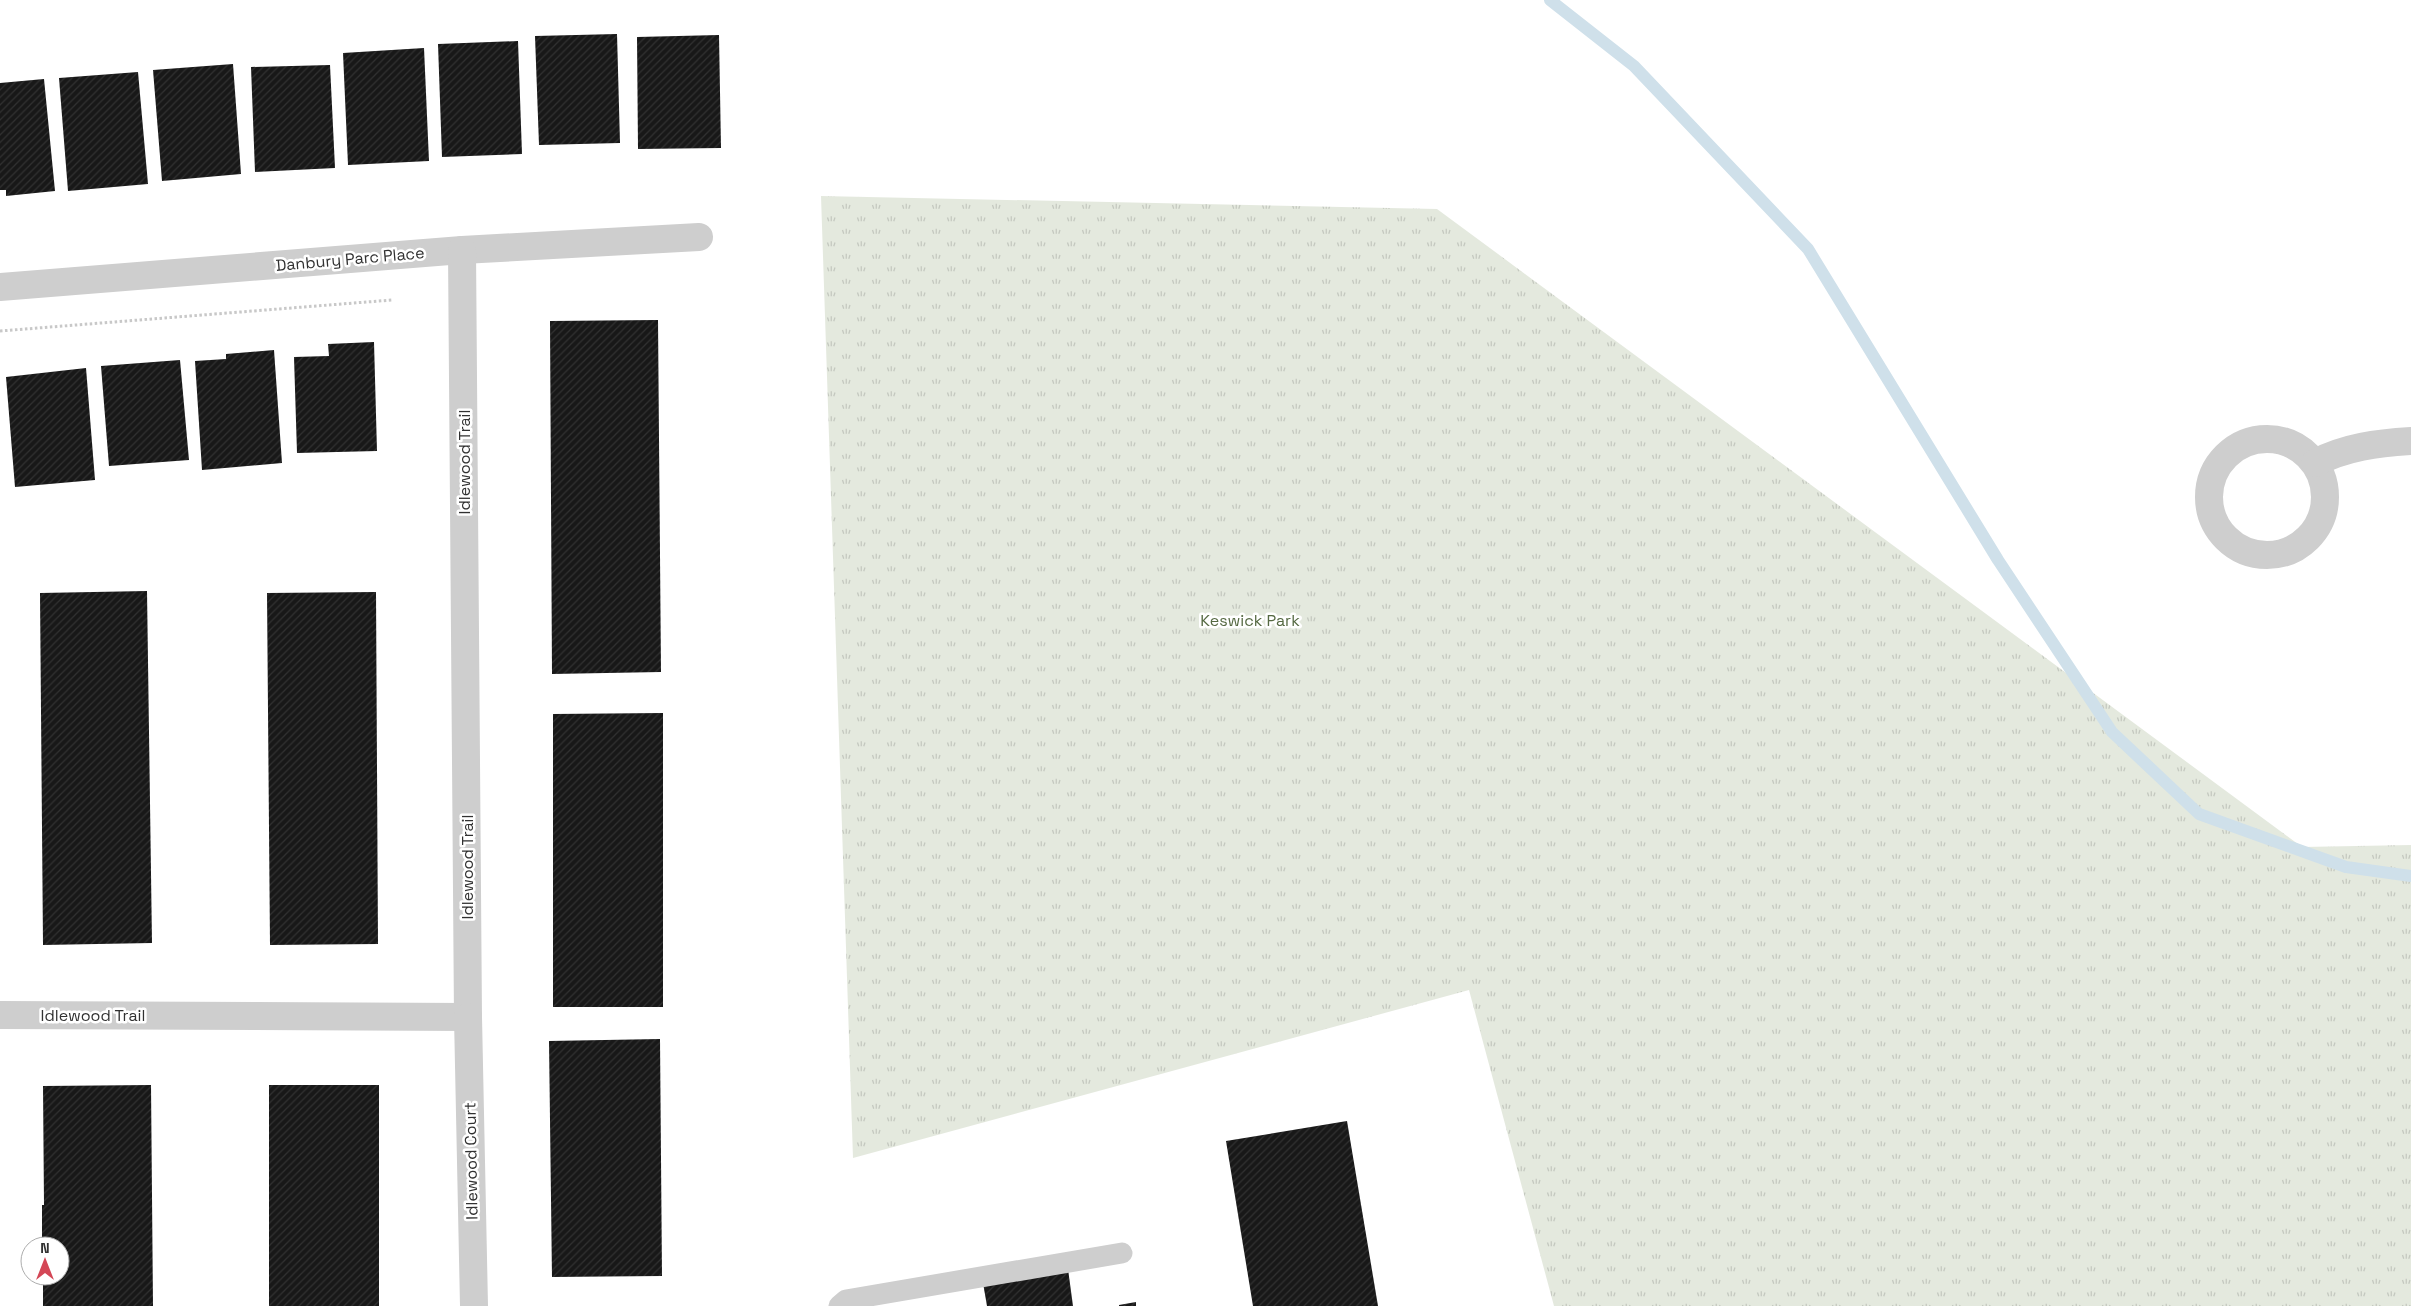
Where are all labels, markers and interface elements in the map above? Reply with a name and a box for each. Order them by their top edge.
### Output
street label: Danbury Parc Place [275,242,425,276]
street label: Idlewood Trail [454,410,475,514]
park label: Keswick Park [1200,610,1300,631]
street label: Idlewood Trail [457,815,478,919]
street label: Idlewood Trail [41,1005,145,1026]
street label: Idlewood Court [459,1102,483,1220]
north arrow [20,1236,70,1286]
text: N [40,1239,50,1257]

